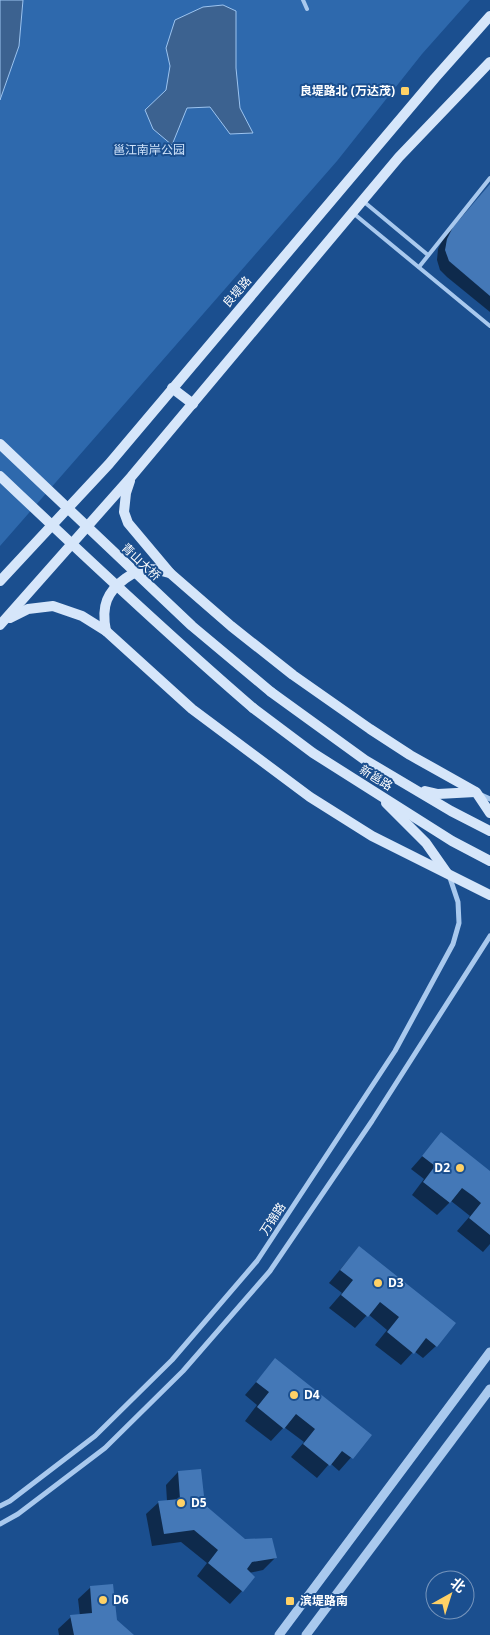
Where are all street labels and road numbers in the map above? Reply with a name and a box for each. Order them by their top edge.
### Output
street label: 良堤路 [218,273,255,311]
street label: 青山大桥 [118,539,165,584]
street label: 新邕路 [356,761,396,794]
street label: 万锦路 [256,1199,290,1238]

